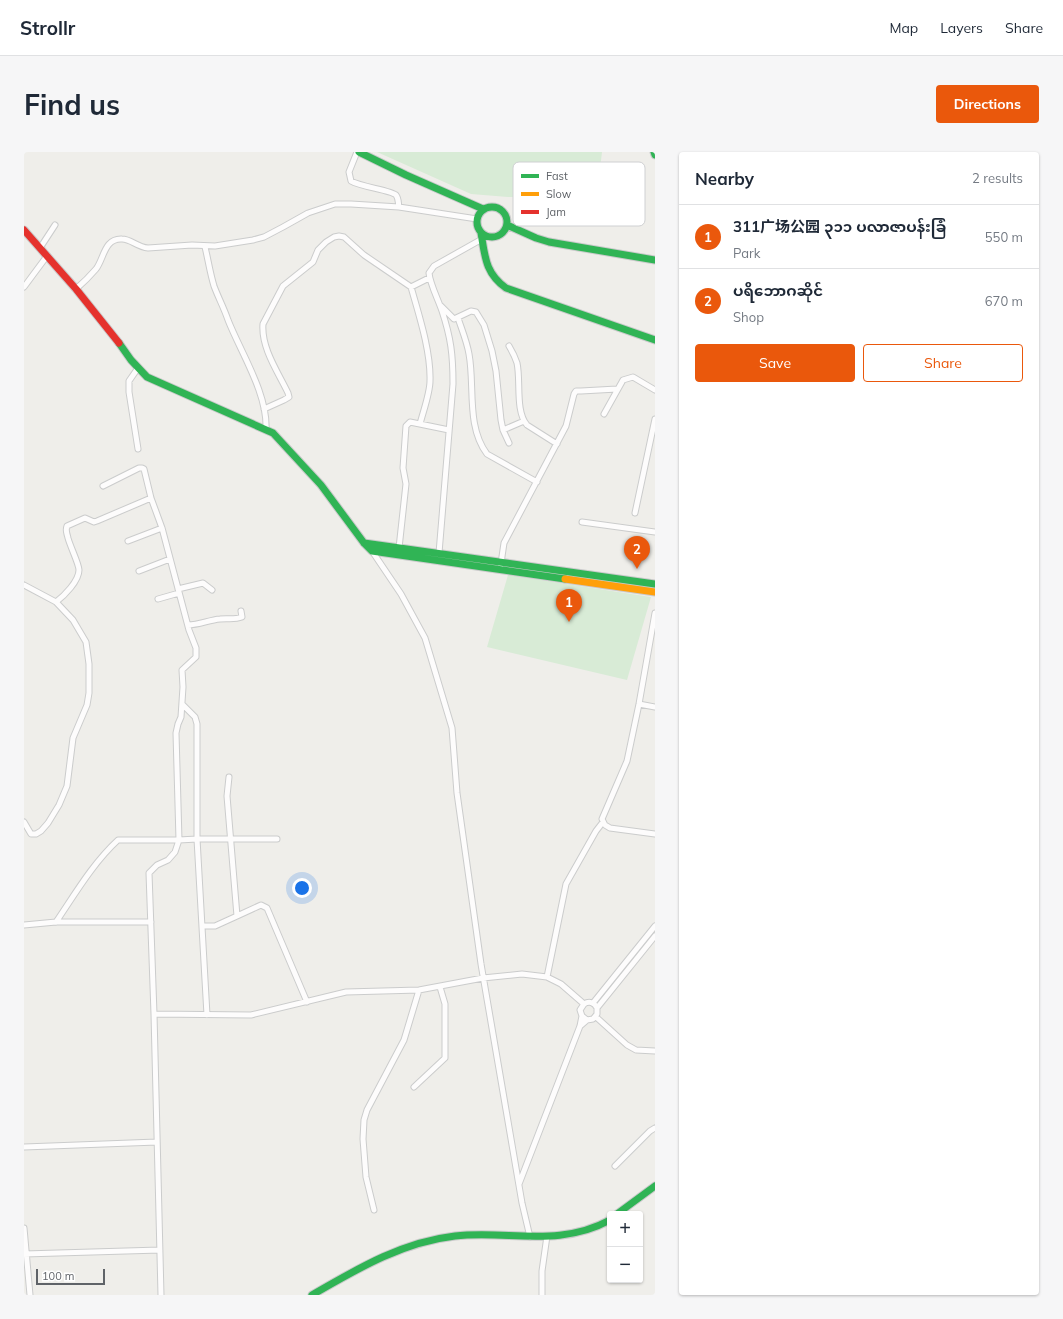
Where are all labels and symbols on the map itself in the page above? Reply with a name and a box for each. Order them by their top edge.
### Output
legend [513,162,645,226]
text: Fast [546,169,568,183]
text: Slow [546,187,572,201]
text: Jam [546,205,566,219]
pin: 2 [624,536,650,569]
pin: 1 [556,589,582,622]
your location [292,878,312,898]
scale bar [36,1267,105,1286]

